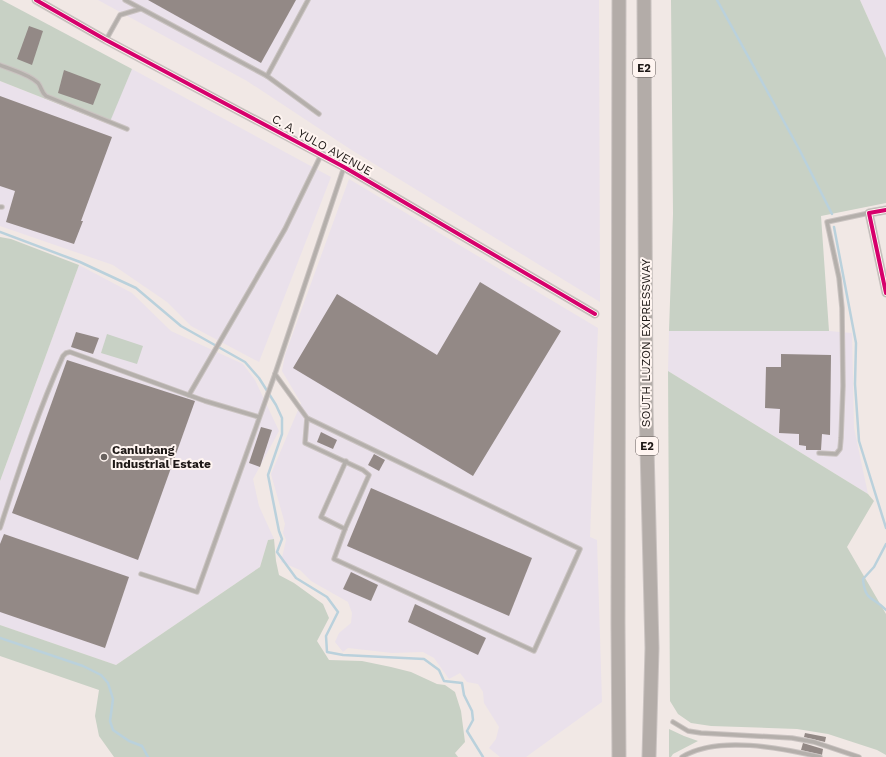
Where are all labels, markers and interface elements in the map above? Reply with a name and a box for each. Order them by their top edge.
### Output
road number: E2 [633,59,655,77]
street label: C. A. YULO AVENUE [270,112,375,178]
street label: SOUTH LUZON EXPRESSWAY [639,259,653,427]
road number: E2 [636,437,658,455]
place label: Canlubang Industrial Estate [112,443,211,471]
marker: Canlubang Industrial Estate [99,452,109,462]

